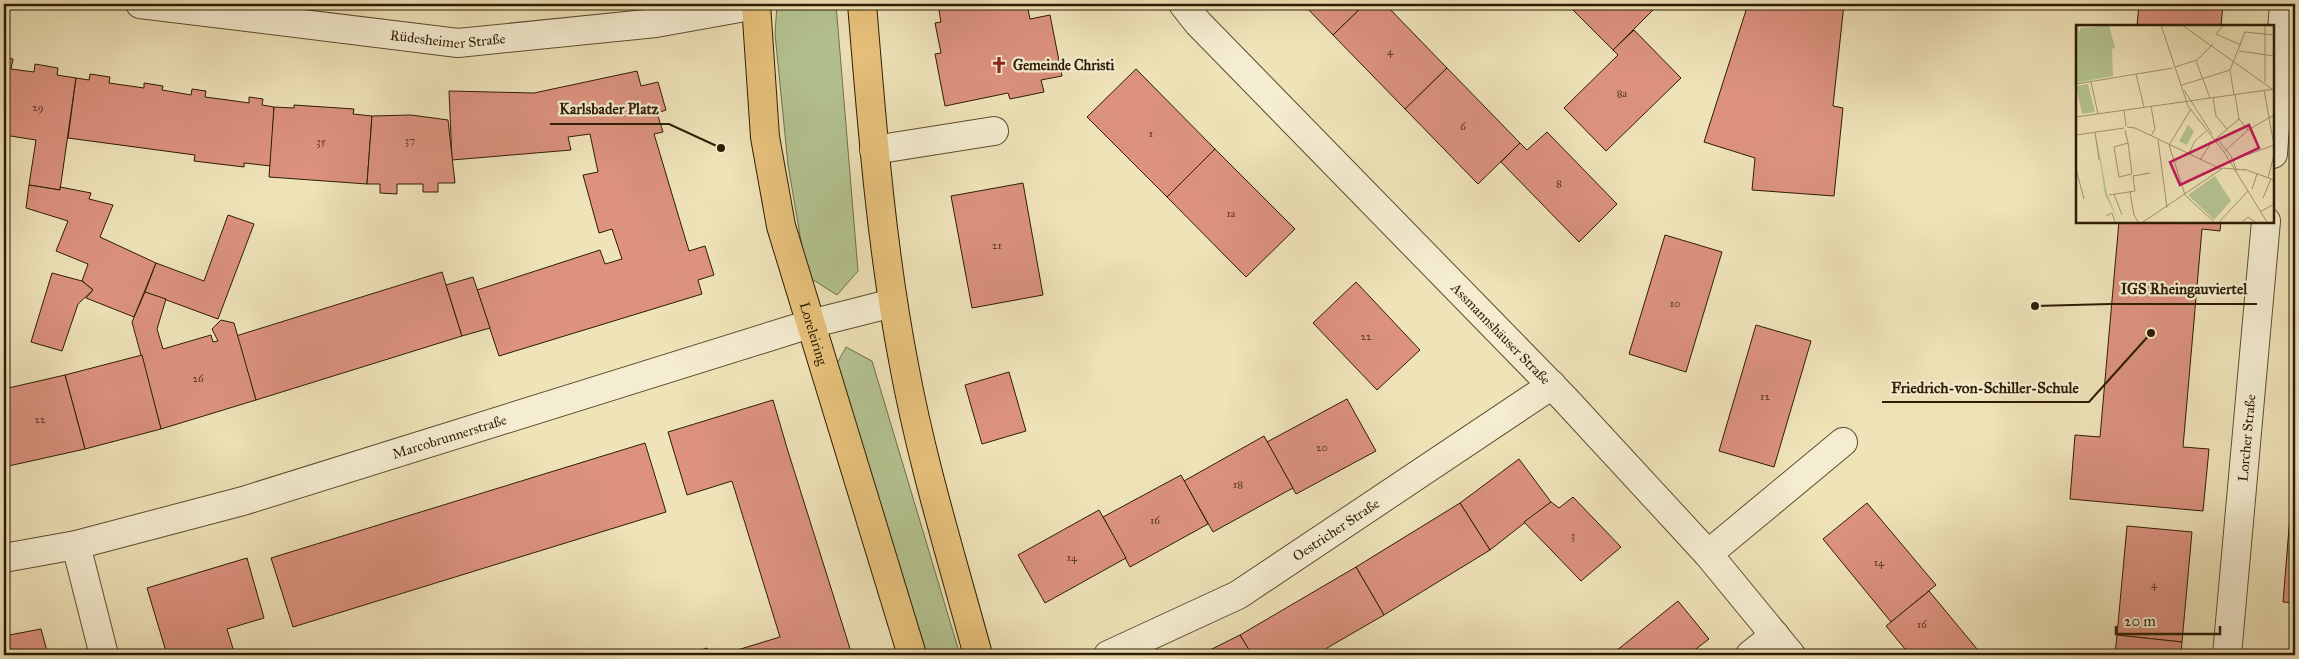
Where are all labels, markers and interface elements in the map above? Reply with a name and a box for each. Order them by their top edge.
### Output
inset map [2076,25,2274,222]
street label: Rüdesheimer Straße [389,26,506,52]
house number: 4 [1387,45,1394,58]
church icon: Gemeinde Christi [989,55,1009,75]
place label: Gemeinde Christi [1013,57,1114,74]
house number: 8a [1617,87,1628,100]
callout: Karlsbader Platz [550,94,669,124]
text: Karlsbader Platz [559,100,659,118]
house number: 29 [32,101,44,114]
house number: 6 [1460,120,1466,133]
house number: 1 [1149,127,1153,140]
house number: 37 [405,134,415,147]
house number: 35 [316,135,326,148]
house number: 8 [1556,177,1562,190]
house number: 1a [1227,207,1236,220]
house number: 21 [992,239,1002,252]
callout: IGS Rheingauviertel [2110,274,2257,304]
street label: Assmannshäuser Straße [1447,278,1554,388]
text: IGS Rheingauviertel [2121,280,2248,299]
house number: 10 [1670,297,1680,310]
street label: Loreleiring [796,300,832,367]
house number: 22 [1361,330,1372,343]
house number: 26 [192,372,204,385]
callout: Friedrich-von-Schiller-Schule [1882,372,2089,402]
text: Friedrich-von-Schiller-Schule [1891,379,2079,397]
house number: 12 [1760,390,1770,403]
street label: Lorcher Straße [2234,393,2259,482]
street label: Marcobrunnerstraße [390,411,509,462]
house number: 22 [35,413,46,426]
house number: 20 [1316,441,1328,454]
house number: 18 [1233,478,1243,491]
street label: Oestricher Straße [1289,494,1383,565]
house number: 16 [1150,514,1160,527]
house number: 3 [1571,529,1575,542]
house number: 14 [1067,551,1078,564]
house number: 14 [1874,556,1885,569]
house number: 4 [2151,578,2158,591]
scale bar [2116,604,2220,636]
text: 20 m [2124,612,2156,630]
house number: 16 [1917,618,1927,631]

